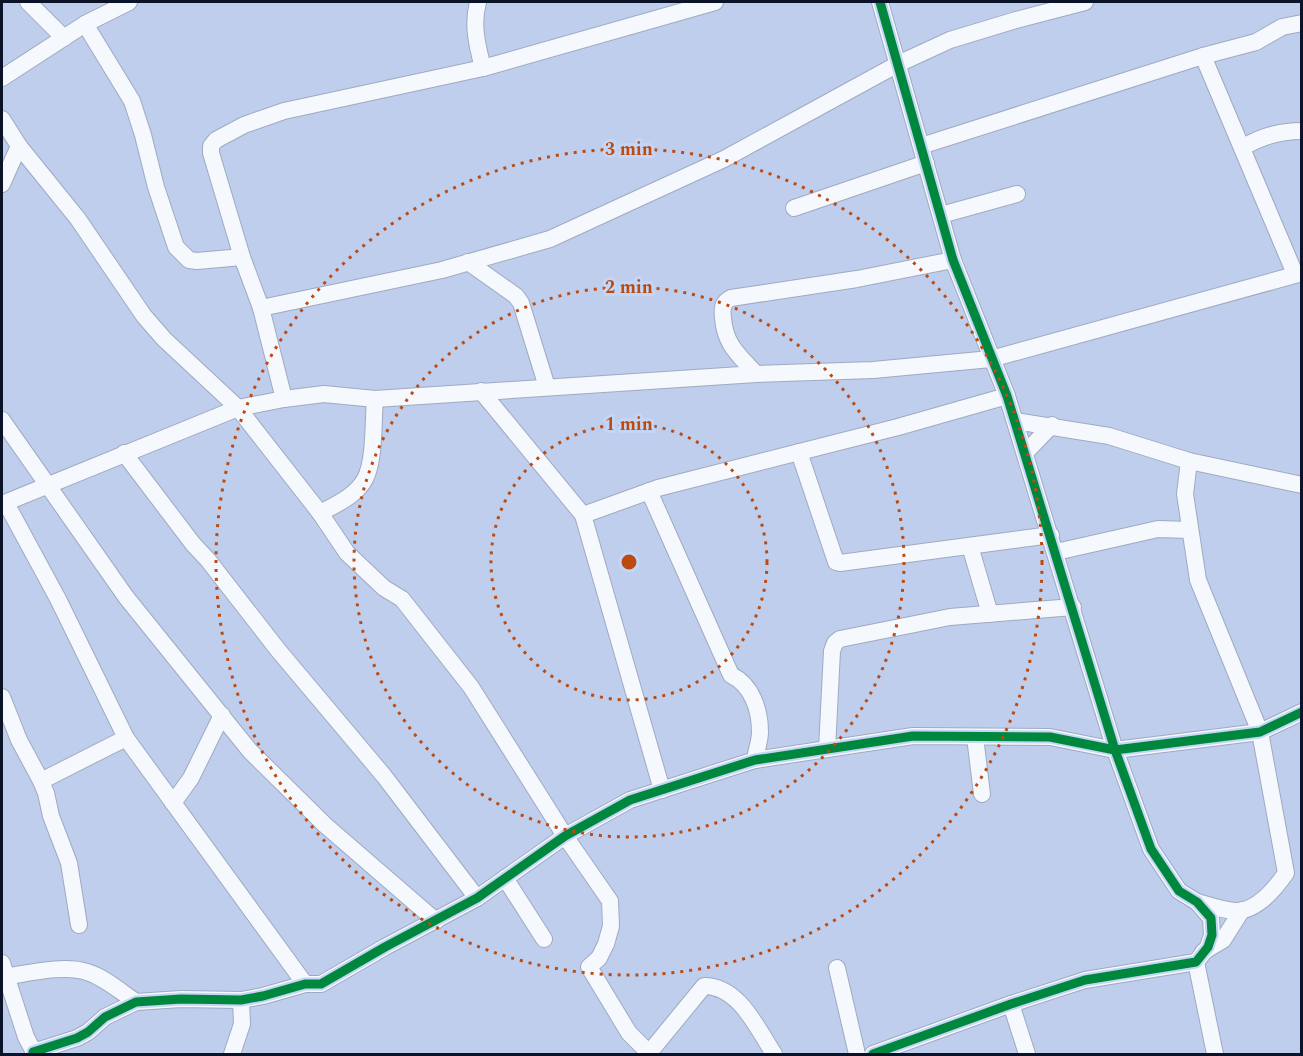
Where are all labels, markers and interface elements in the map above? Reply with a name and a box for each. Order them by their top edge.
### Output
text: 3 min [605,136,653,163]
text: 2 min [605,274,653,301]
text: 1 min [605,411,653,438]
centre of rings [619,552,639,572]

